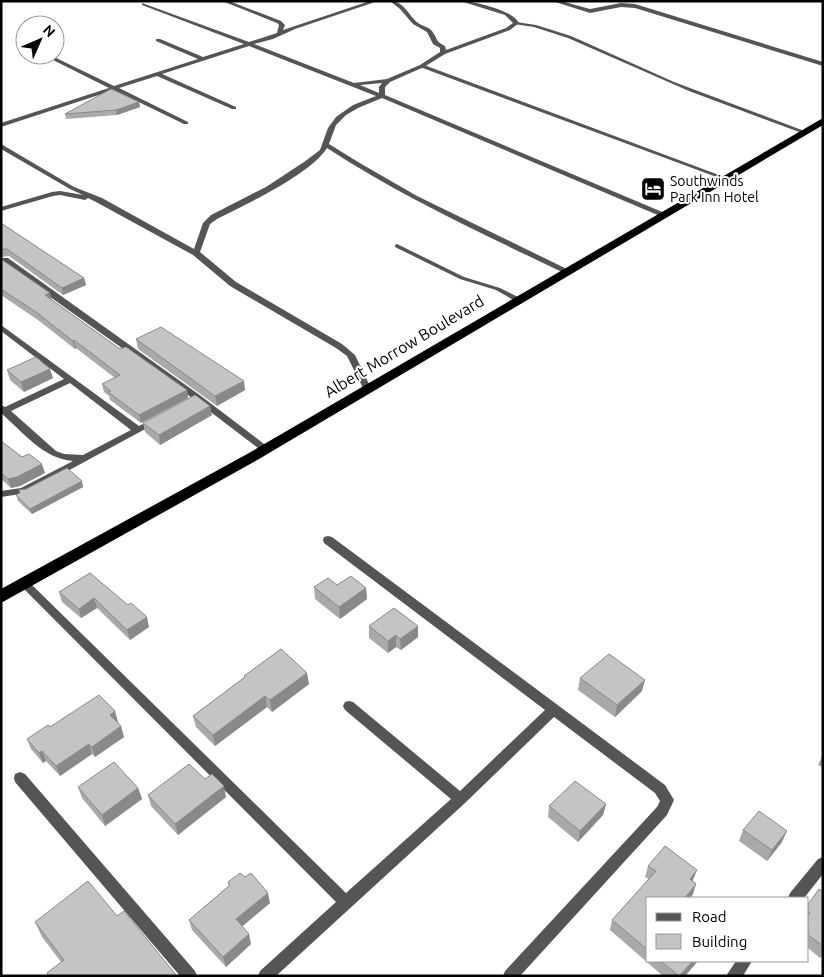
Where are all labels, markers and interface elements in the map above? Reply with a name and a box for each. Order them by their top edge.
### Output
north arrow [15,15,65,65]
text: N [40,21,59,40]
place label: Southwinds Park Inn Hotel [670,173,759,205]
hotel icon: Southwinds Park Inn Hotel [640,176,666,202]
street label: Albert Morrow Boulevard [321,291,487,401]
legend [646,897,809,962]
text: Road [692,908,727,925]
text: Building [692,933,747,950]

